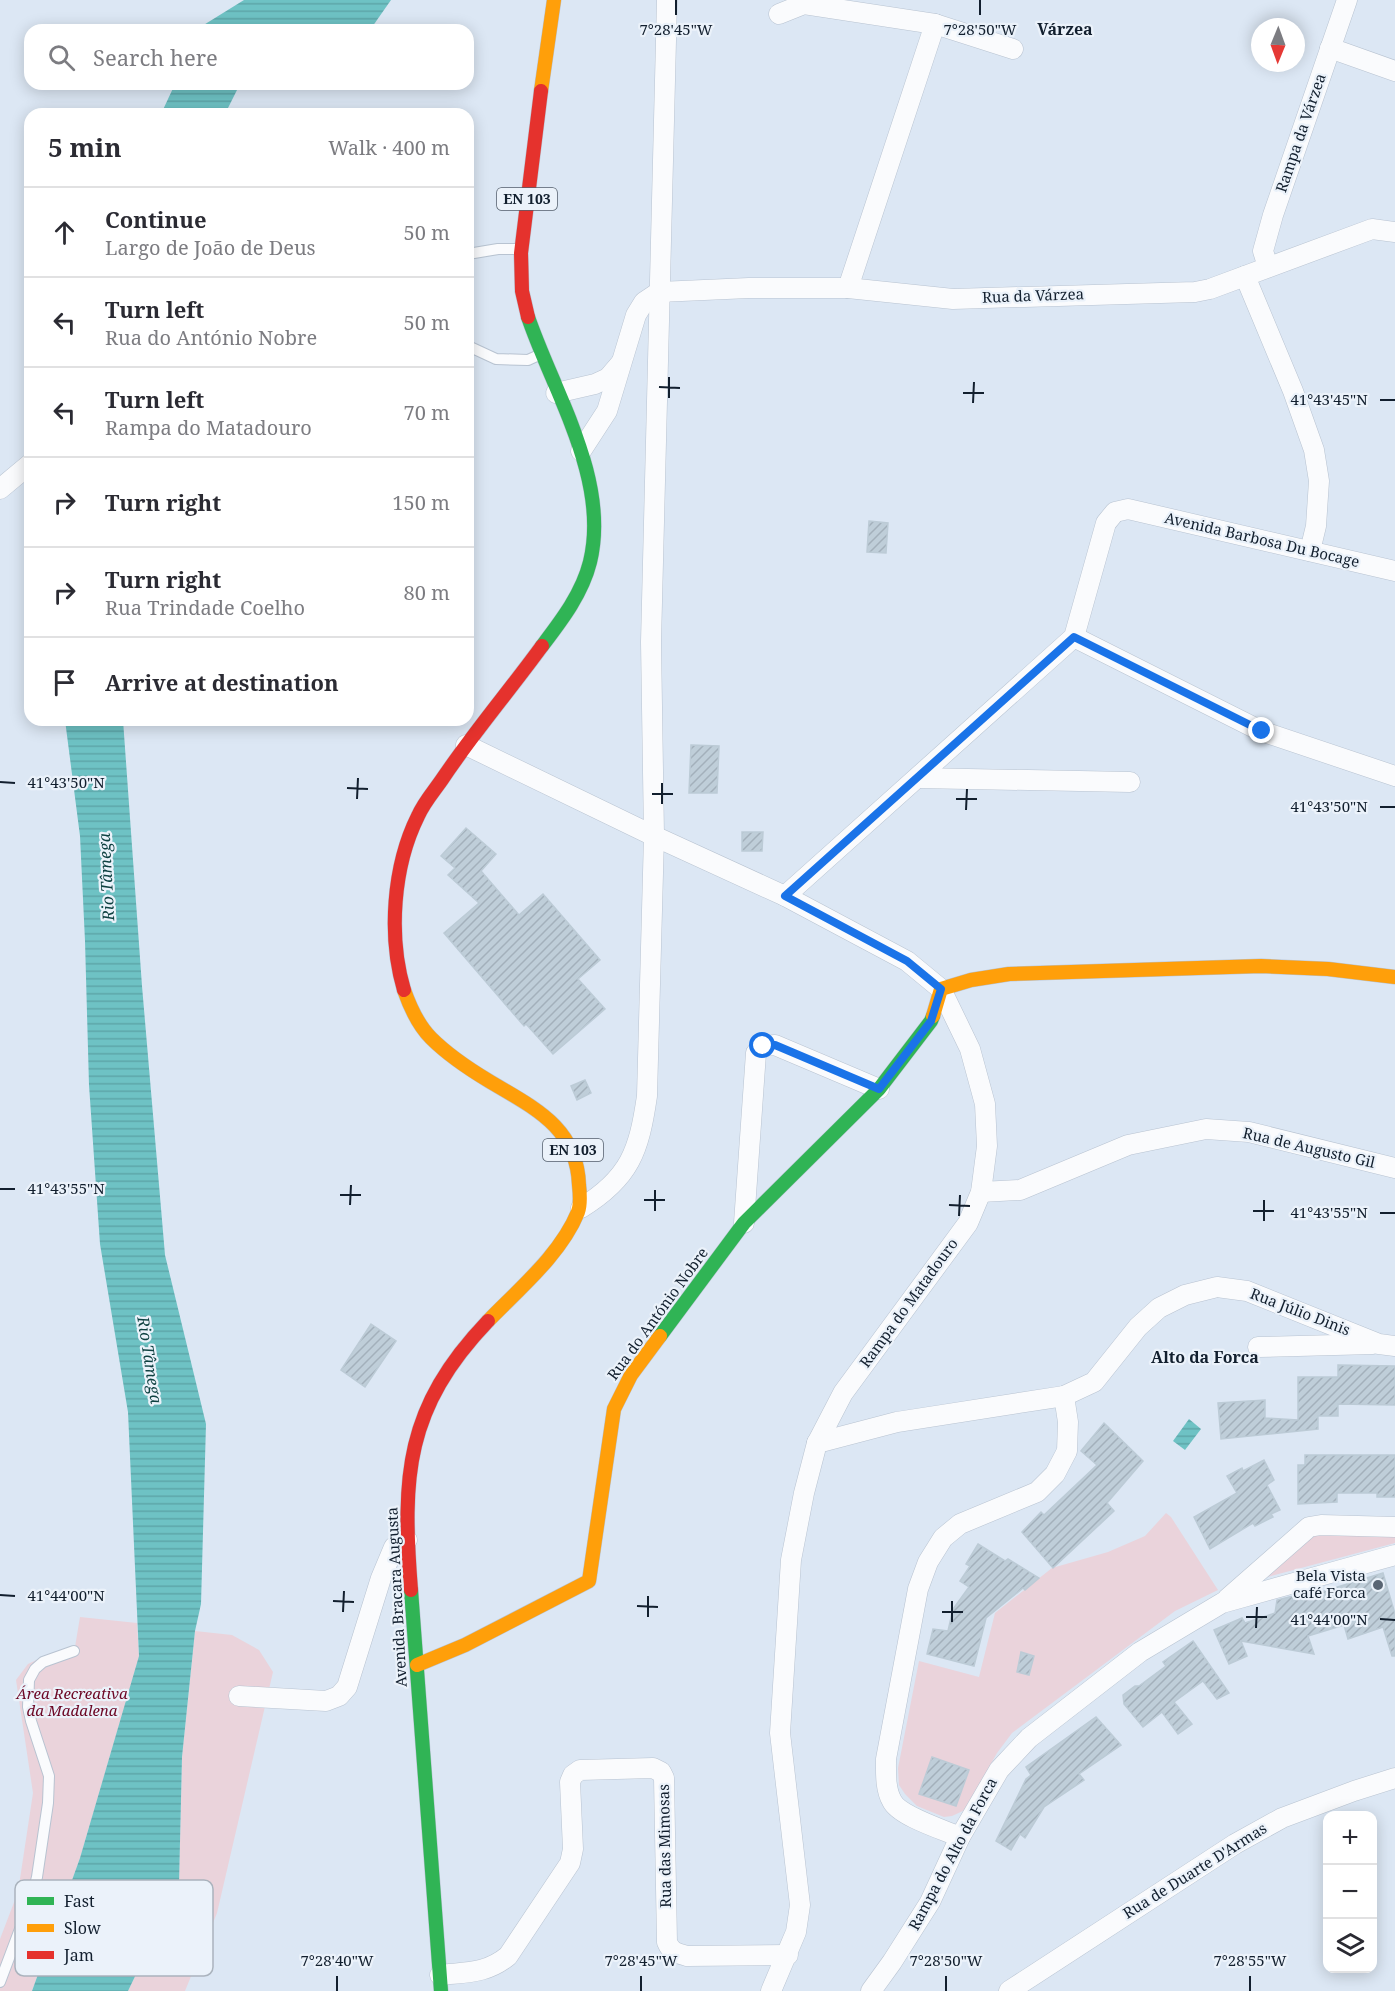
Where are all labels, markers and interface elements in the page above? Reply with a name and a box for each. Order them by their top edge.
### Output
district label: Várzea [1037,18,1093,40]
north arrow [1251,18,1305,72]
text: 7°28'45"W [639,19,713,39]
text: 7°28'50"W [943,19,1017,39]
search box [24,24,474,90]
icon: search [45,41,78,74]
text: Search here [93,42,218,72]
street label: Rampa da Várzea [1270,71,1330,195]
text: 5 min [48,129,122,165]
text: Walk · 400 m [328,134,450,161]
road number: EN 103 [497,188,557,210]
text: Continue [105,204,207,234]
icon: ahead [48,216,81,249]
text: 50 m [404,219,450,246]
text: Largo de João de Deus [105,234,316,261]
street label: Rua da Várzea [982,283,1084,307]
text: Turn left [105,294,204,324]
icon: left [48,306,81,339]
text: 50 m [404,309,450,336]
text: Rua do António Nobre [105,324,317,351]
text: Turn left [105,384,204,414]
text: 41°43'45"N [1290,389,1368,409]
icon: left [48,396,81,429]
text: 70 m [404,399,450,426]
text: Rampa do Matadouro [105,414,312,441]
icon: right [48,486,81,519]
text: Turn right [105,487,221,517]
text: 150 m [392,489,450,516]
street label: Avenida Barbosa Du Bocage [1163,507,1362,571]
text: Turn right [105,564,221,594]
icon: right [48,576,81,609]
text: 80 m [404,579,450,606]
text: Rua Trindade Coelho [105,594,305,621]
icon: arrive [48,666,81,699]
text: Arrive at destination [105,667,339,697]
route end [1248,717,1274,743]
text: 41°43'50"N [27,772,105,792]
text: 41°43'50"N [1290,796,1368,816]
water label: Rio Tâmega [93,832,119,922]
route start [749,1032,775,1058]
street label: Rua de Augusto Gil [1241,1122,1378,1172]
road number: EN 103 [543,1139,603,1161]
text: 41°43'55"N [27,1178,105,1198]
text: 41°43'55"N [1290,1202,1368,1222]
street label: Rampa do Matadouro [855,1234,962,1371]
street label: Rua do António Nobre [602,1243,712,1384]
street label: Rua Júlio Dinis [1248,1283,1353,1339]
water label: Rio Tâmega [132,1314,168,1406]
district label: Alto da Forca [1151,1346,1259,1368]
street label: Avenida Bracara Augusta [381,1507,411,1688]
place label: Bela Vista café Forca [1293,1565,1366,1602]
marker: Bela Vista café Forca [1371,1578,1385,1592]
text: 41°44'00"N [27,1585,105,1605]
text: 41°44'00"N [1290,1609,1368,1629]
park label: Área Recreativa da Madalena [15,1683,128,1720]
street label: Rampa do Alto da Forca [903,1774,1001,1933]
street label: Rua das Mimosas [653,1784,675,1908]
map controls [1323,1811,1377,1973]
button: + [1323,1811,1377,1865]
street label: Rua de Duarte D'Armas [1119,1818,1270,1923]
button: − [1323,1865,1377,1919]
legend [15,1880,213,1976]
text: Fast [64,1890,95,1912]
text: Slow [64,1917,101,1939]
button: layers [1323,1919,1377,1973]
text: Jam [63,1944,94,1966]
text: 7°28'40"W [300,1950,374,1970]
text: 7°28'45"W [604,1950,678,1970]
text: 7°28'50"W [909,1950,983,1970]
text: 7°28'55"W [1213,1950,1287,1970]

